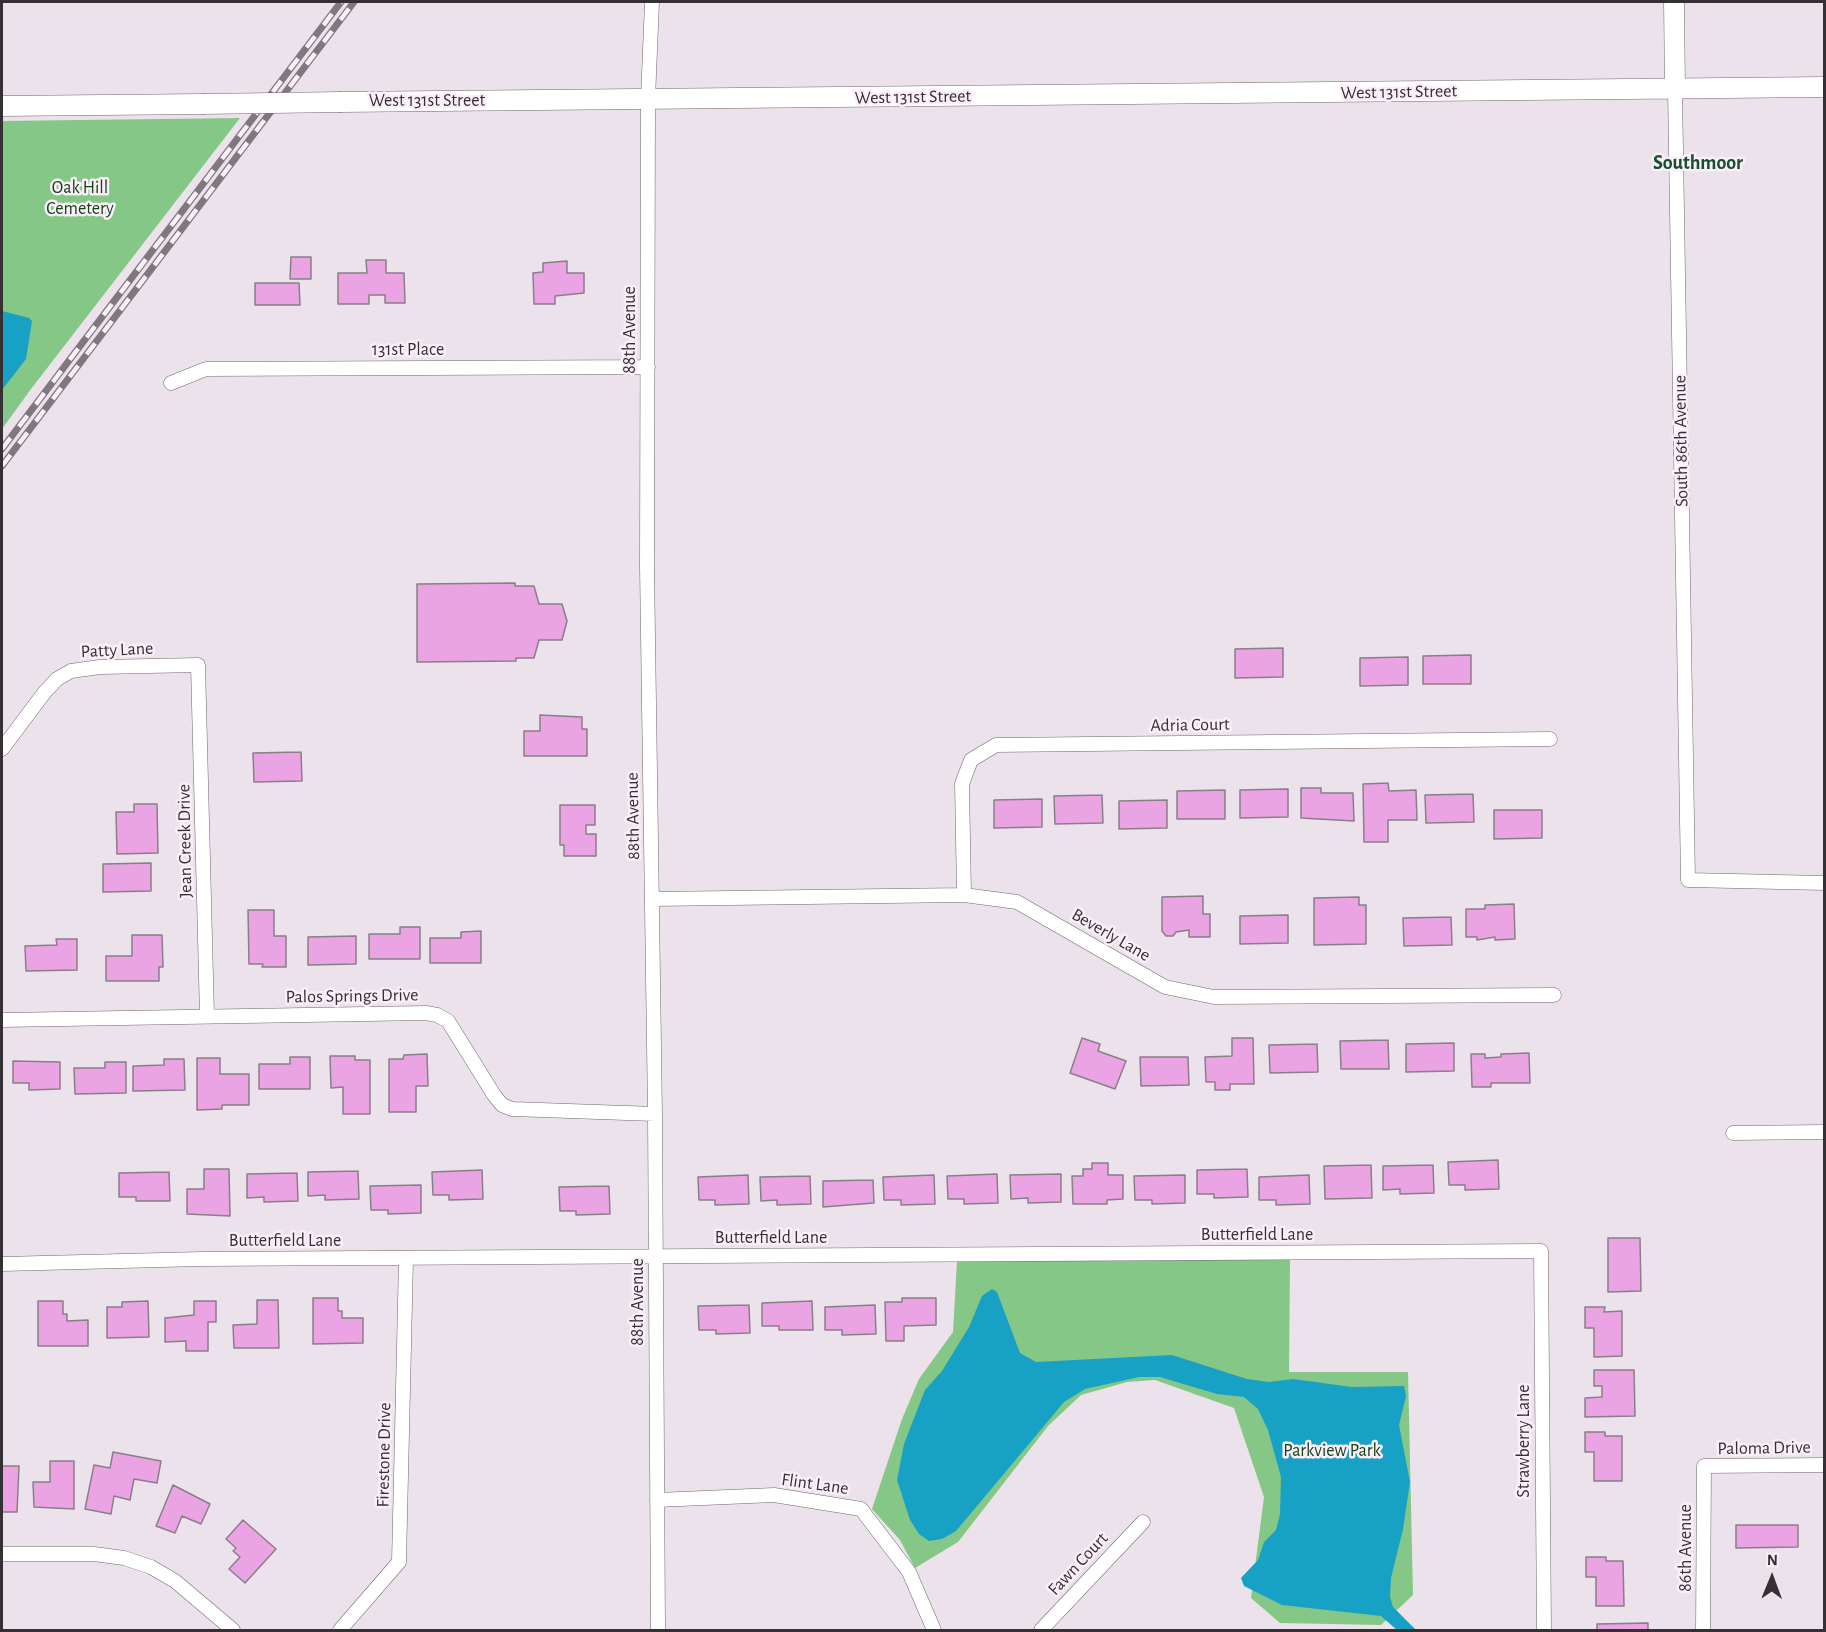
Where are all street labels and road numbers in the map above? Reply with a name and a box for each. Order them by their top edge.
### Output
street label: West 131st Street [1341,80,1457,104]
street label: West 131st Street [855,85,971,109]
street label: West 131st Street [369,90,485,112]
street label: 88th Avenue [619,286,641,374]
street label: 131st Place [372,339,444,361]
street label: South 86th Avenue [1669,375,1693,507]
street label: Patty Lane [80,637,154,663]
street label: Adria Court [1150,714,1230,736]
street label: 88th Avenue [621,772,645,860]
street label: Jean Creek Drive [173,784,197,898]
street label: Beverly Lane [1068,904,1154,966]
street label: Palos Springs Drive [285,984,419,1008]
street label: Butterfield Lane [1201,1224,1313,1246]
street label: Butterfield Lane [715,1227,827,1249]
street label: Butterfield Lane [229,1230,341,1252]
street label: 88th Avenue [627,1258,649,1346]
street label: Strawberry Lane [1513,1384,1535,1498]
street label: Firestone Drive [372,1402,396,1508]
street label: Paloma Drive [1717,1436,1811,1460]
street label: Flint Lane [780,1469,850,1499]
street label: 86th Avenue [1675,1504,1697,1592]
street label: Fawn Court [1043,1528,1113,1600]

